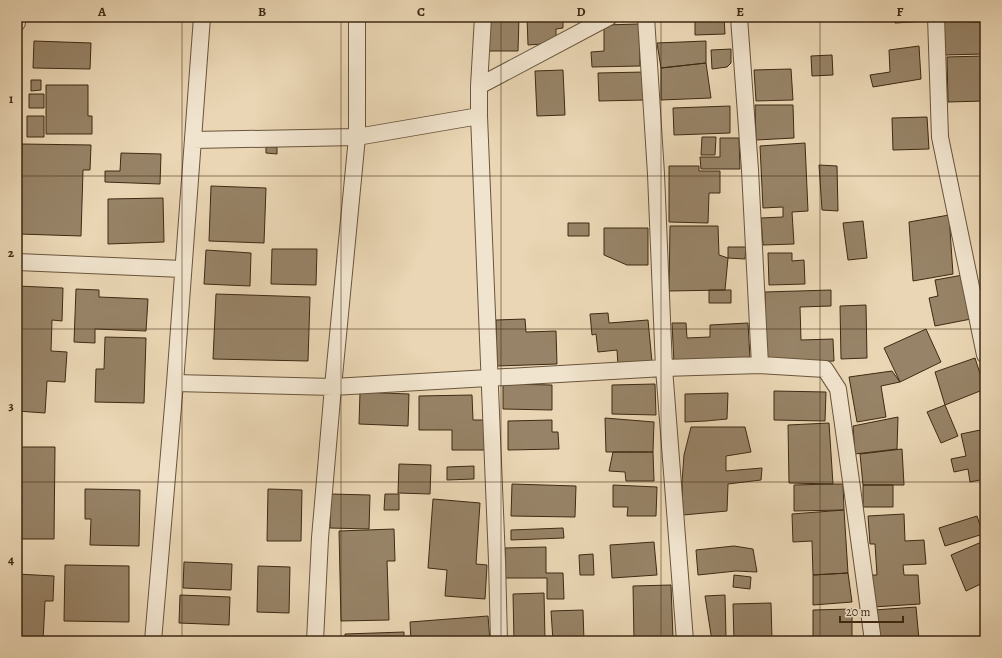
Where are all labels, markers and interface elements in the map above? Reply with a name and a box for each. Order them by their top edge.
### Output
text: A [97,3,107,20]
text: B [258,3,266,20]
text: C [417,3,425,20]
text: D [576,3,586,20]
text: E [736,3,744,20]
text: F [897,3,904,20]
text: 1 [9,90,14,107]
text: 2 [8,244,15,261]
text: 3 [8,397,14,414]
text: 4 [8,551,14,568]
scale bar [840,598,903,624]
text: 20 m [846,604,870,620]

